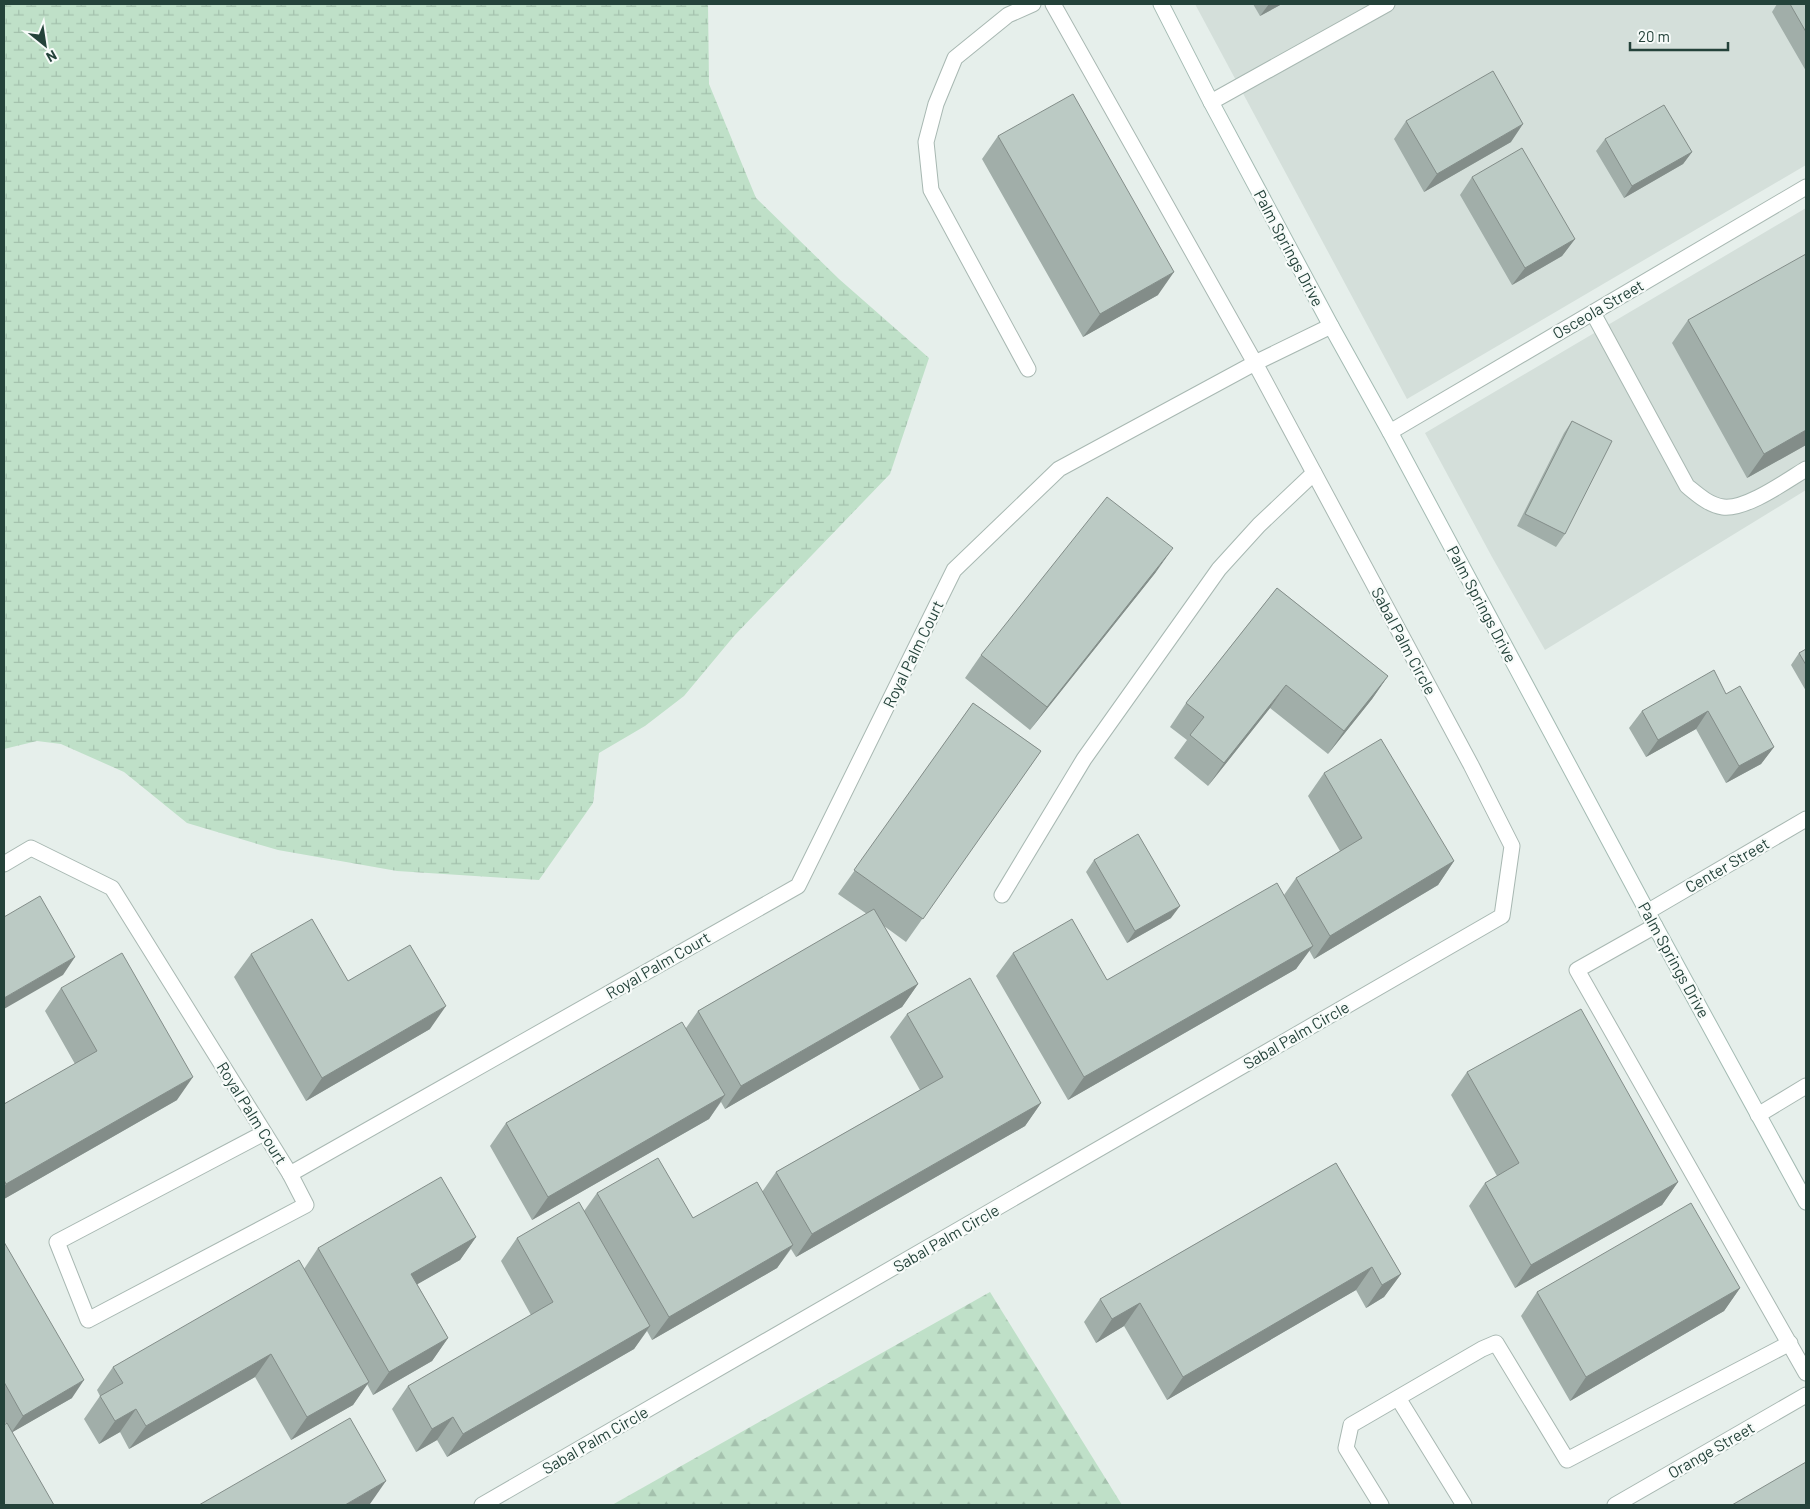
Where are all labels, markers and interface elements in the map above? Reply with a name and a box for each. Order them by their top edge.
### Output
north arrow [20,20,70,70]
scale bar [1630,20,1728,52]
text: 20 m [1638,27,1670,45]
text: N [43,47,60,66]
street label: Palm Springs Drive [1251,186,1328,309]
street label: Osceola Street [1549,275,1647,342]
street label: Palm Springs Drive [1444,542,1521,665]
street label: Sabal Palm Circle [1368,584,1441,698]
street label: Royal Palm Court [878,597,947,711]
street label: Center Street [1681,833,1772,896]
street label: Palm Springs Drive [1635,899,1714,1021]
street label: Royal Palm Court [602,927,713,1002]
street label: Sabal Palm Circle [1239,997,1352,1073]
street label: Royal Palm Court [213,1058,291,1167]
street label: Sabal Palm Circle [889,1200,1002,1276]
street label: Sabal Palm Circle [538,1402,651,1478]
street label: Orange Street [1664,1417,1757,1482]

